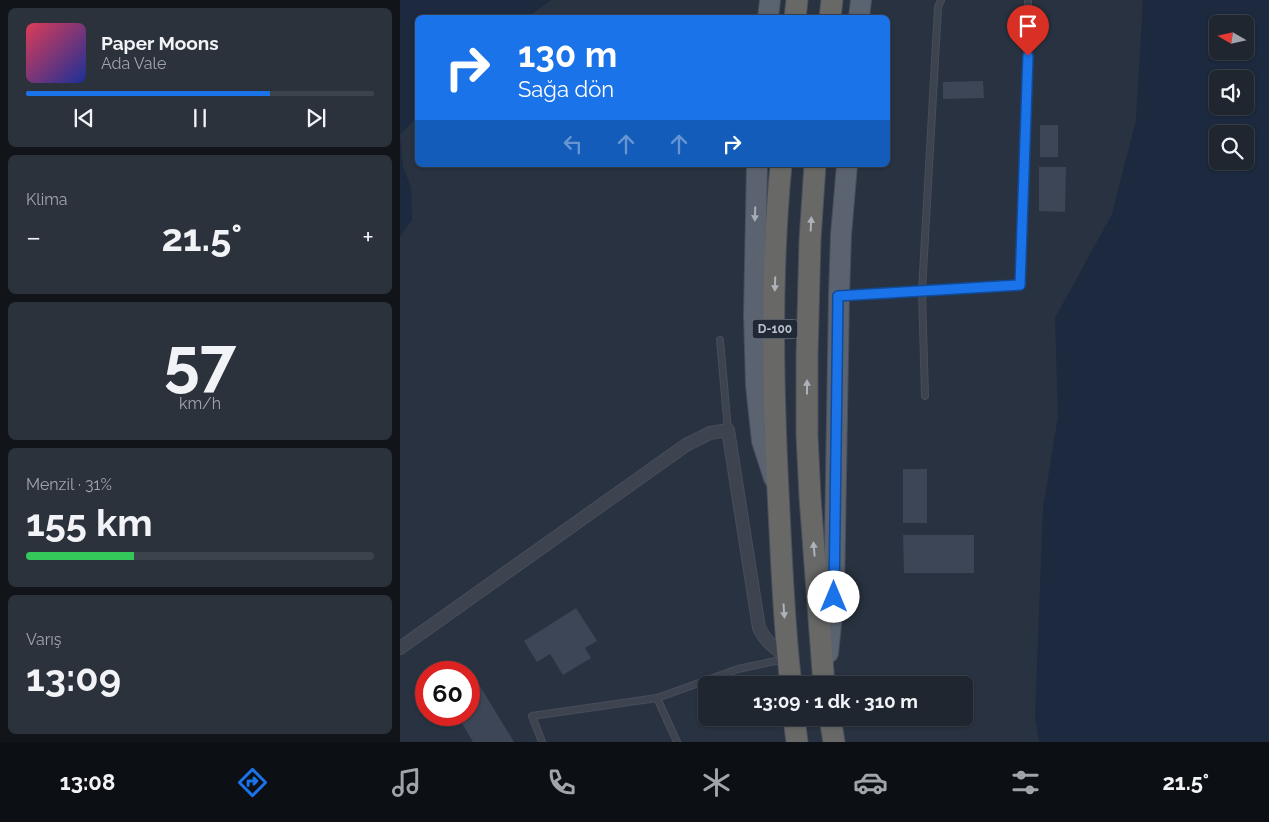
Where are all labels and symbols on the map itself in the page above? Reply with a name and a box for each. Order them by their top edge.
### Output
pin [1007,5,1049,56]
north arrow [1209,15,1254,60]
one-way arrow [751,206,759,222]
one-way arrow [807,216,815,232]
one-way arrow [771,276,779,292]
road number: D-100 [752,320,798,338]
one-way arrow [803,379,811,395]
one-way arrow [810,541,818,557]
position arrow [807,570,859,622]
one-way arrow [781,603,789,619]
speed limit sign: 60 [415,661,480,726]

